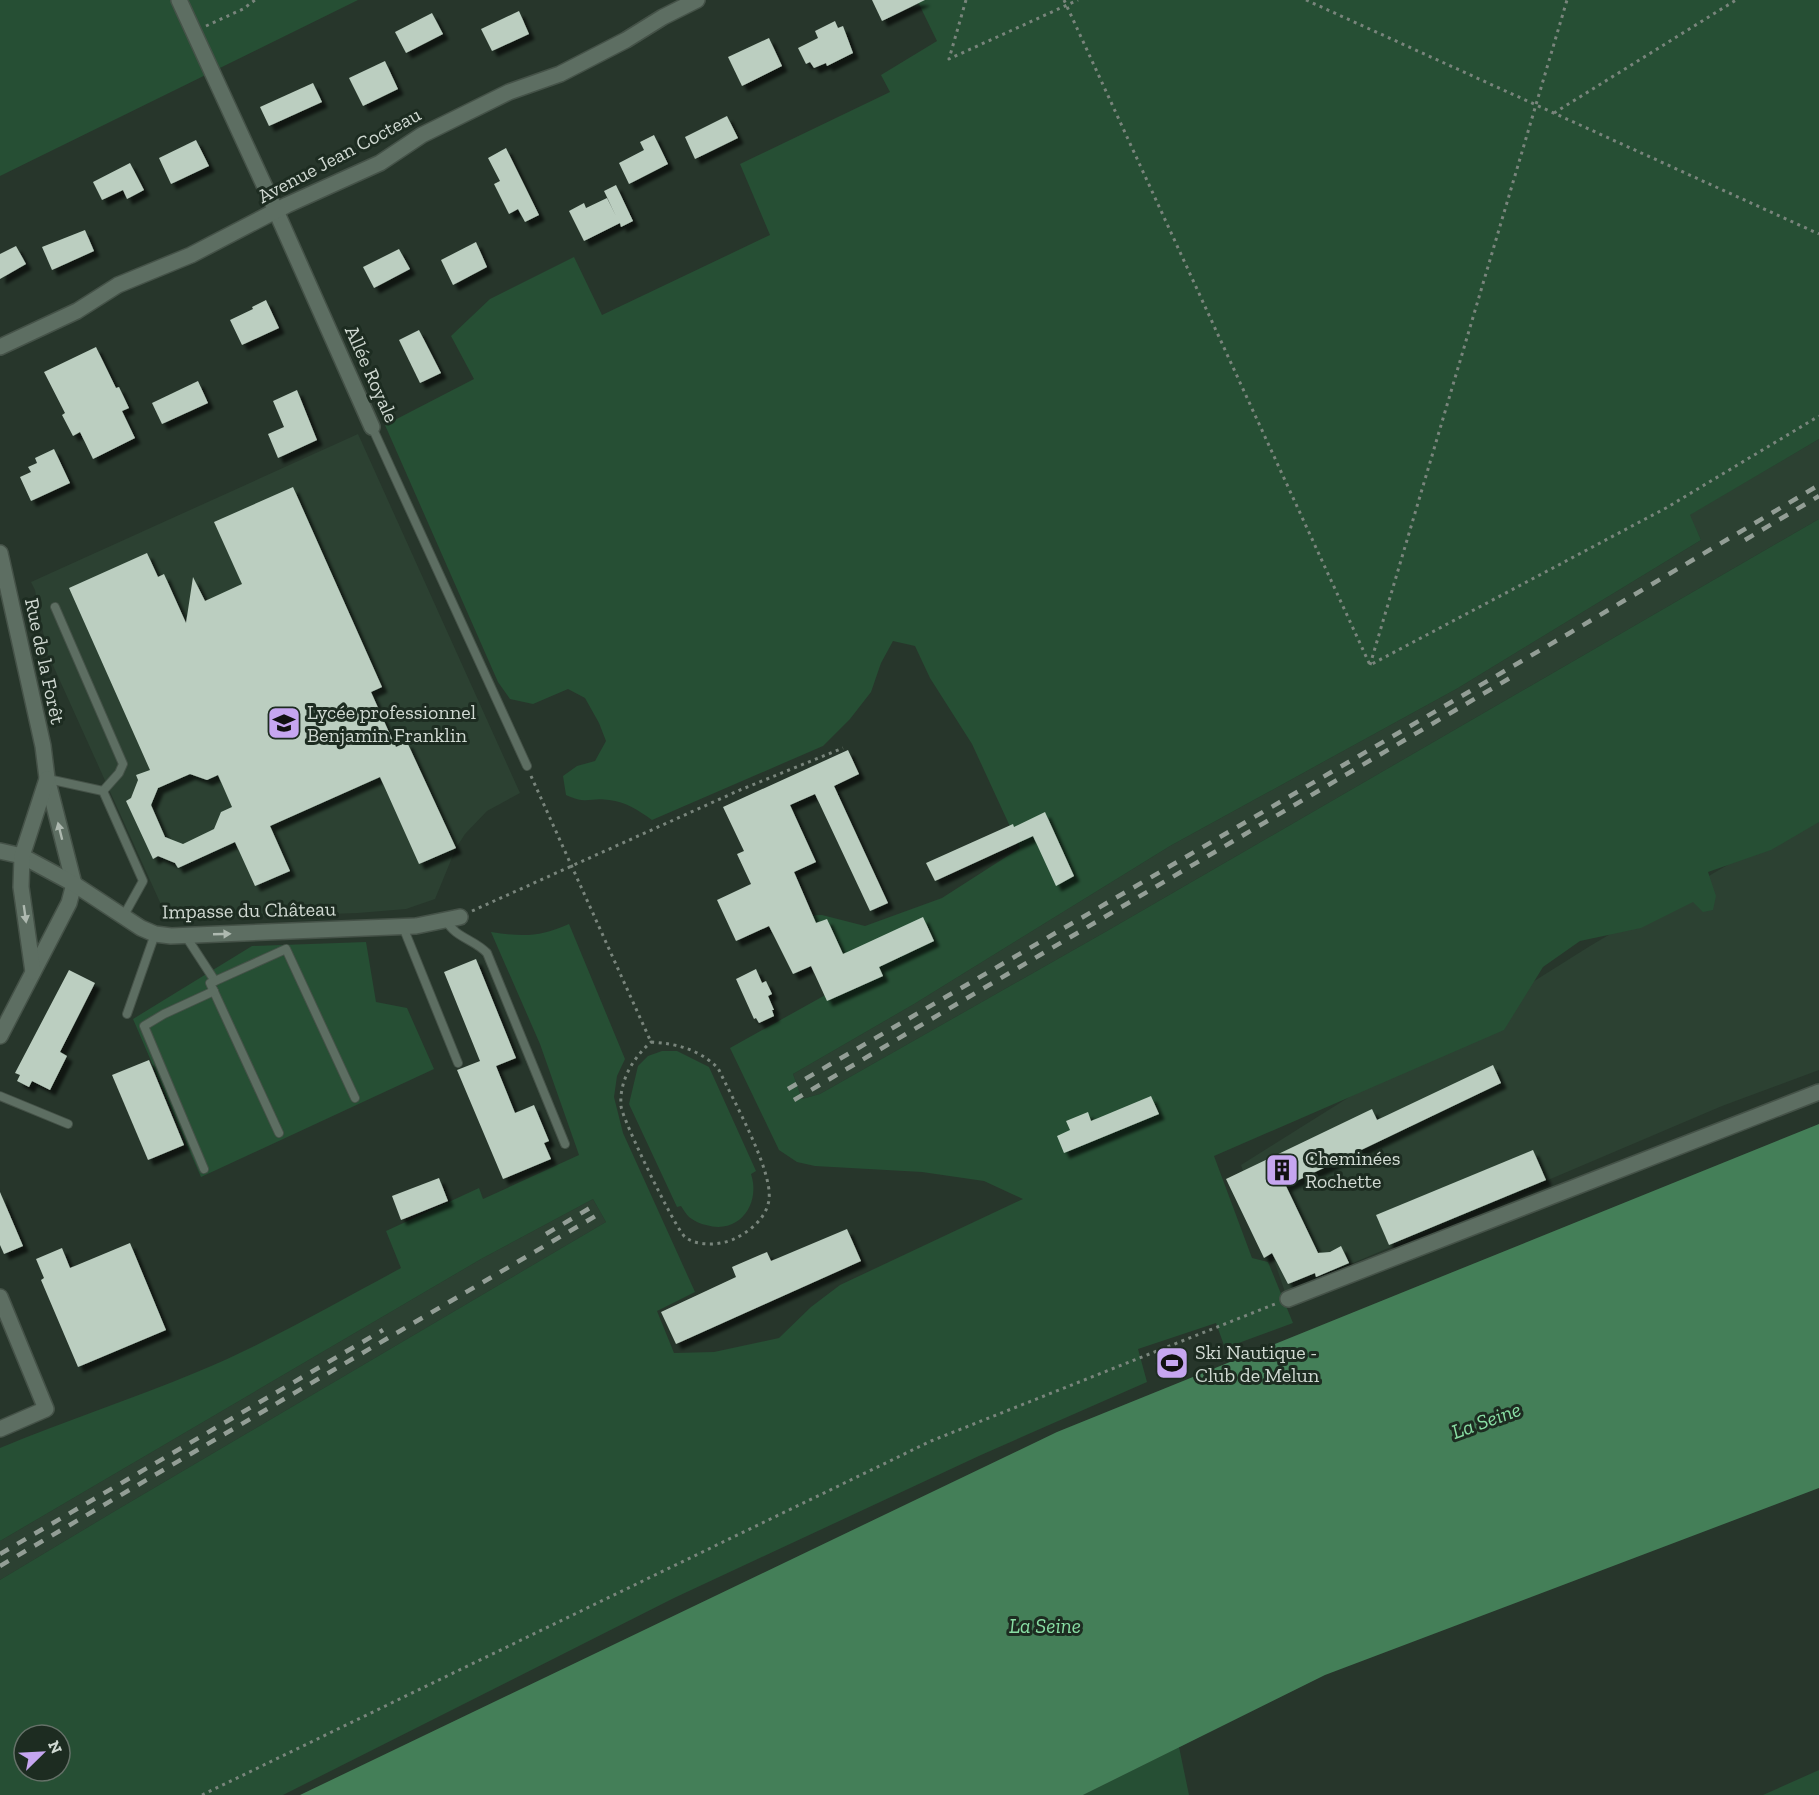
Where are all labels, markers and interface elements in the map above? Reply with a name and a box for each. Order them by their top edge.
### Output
street label: Avenue Jean Cocteau [253,102,425,208]
street label: Allée Royale [340,322,404,426]
street label: Rue de la Forêt [20,596,70,727]
place label: Lycée professionnel Benjamin Franklin [307,700,476,747]
school or university icon: Lycée professionnel Benjamin Franklin [266,705,302,741]
one-way arrow [55,822,65,840]
street label: Impasse du Château [162,896,336,924]
one-way arrow [20,904,29,923]
one-way arrow [213,929,232,939]
place label: Cheminées Rochette [1305,1146,1400,1193]
building icon: Cheminées Rochette [1264,1152,1300,1188]
place label: Ski Nautique - Club de Melun [1195,1340,1320,1387]
sports icon: Ski Nautique - Club de Melun [1154,1345,1190,1381]
water label: La Seine [1448,1396,1524,1444]
water label: La Seine [1009,1613,1081,1638]
north arrow [12,1723,72,1783]
text: N [44,1738,66,1757]

